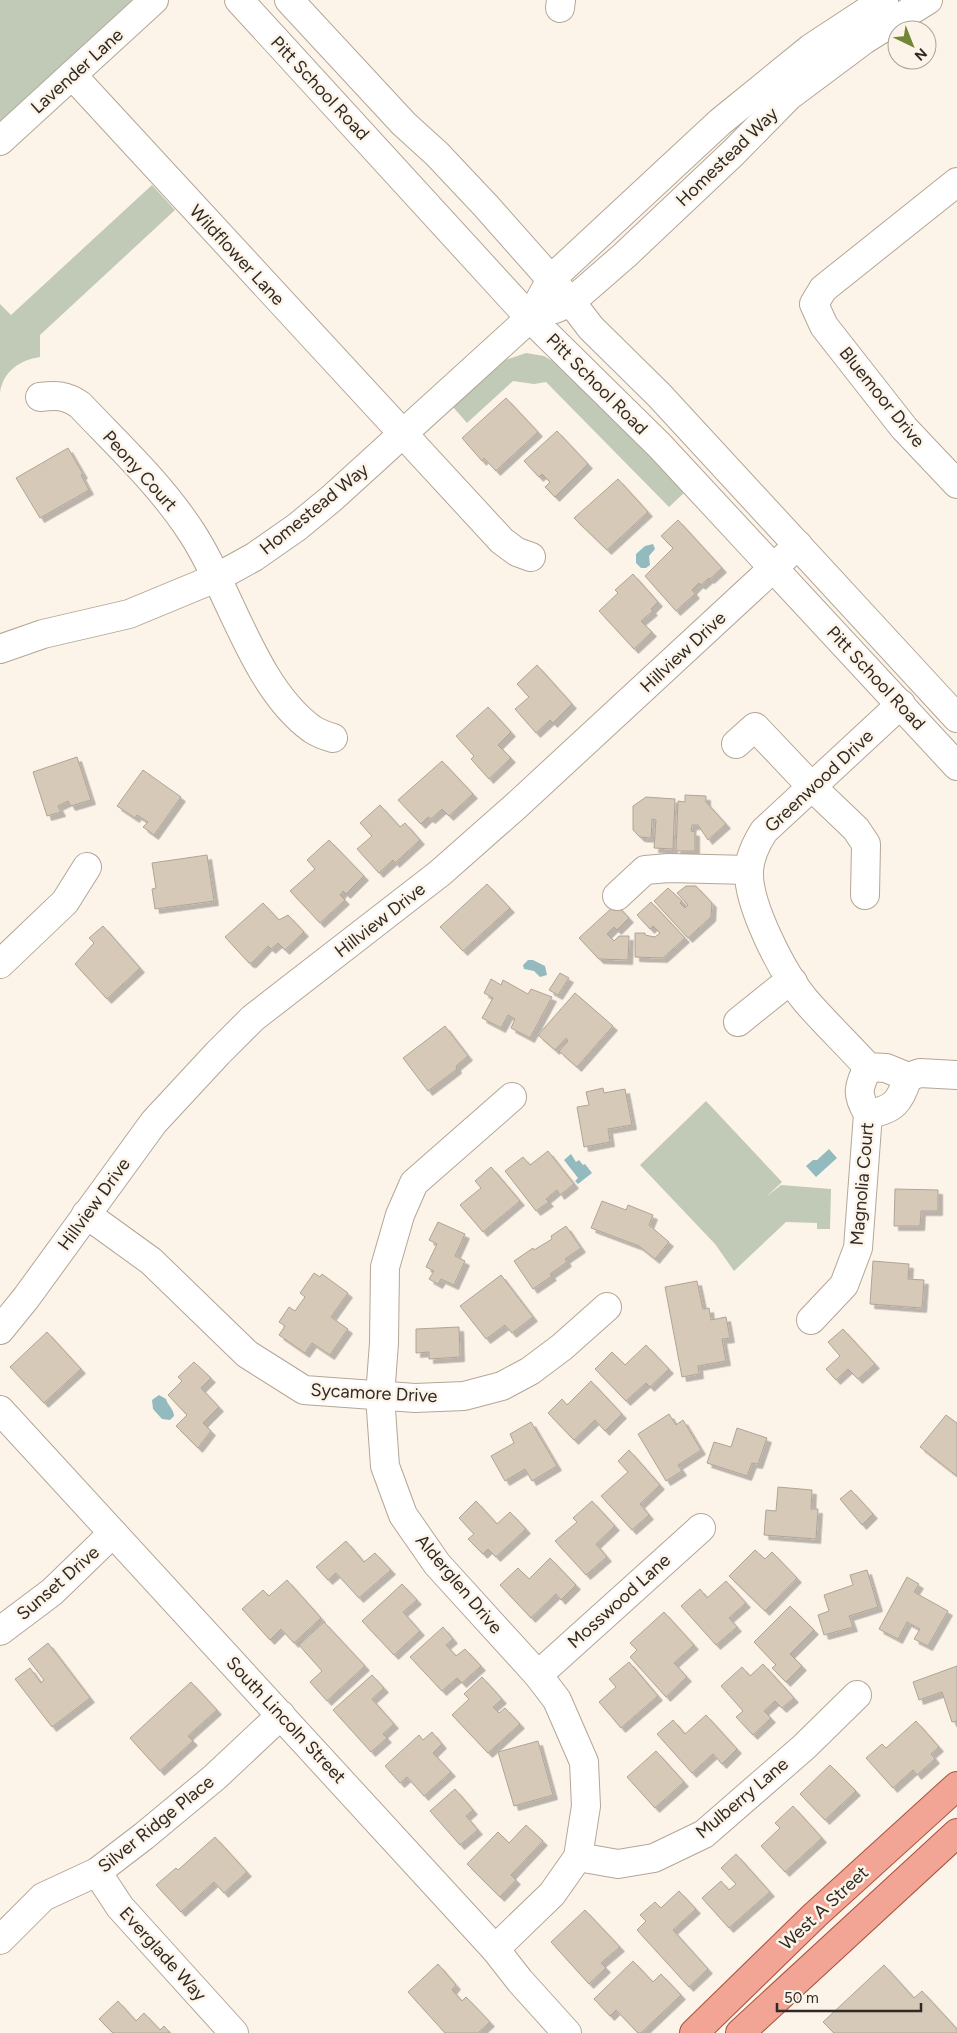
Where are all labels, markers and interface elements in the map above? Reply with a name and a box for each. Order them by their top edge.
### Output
north arrow [887,20,937,70]
street label: Lavender Lane [26,24,128,118]
street label: Pitt School Road [266,31,374,145]
text: N [911,44,930,64]
street label: Homestead Way [671,102,783,211]
street label: Wildflower Lane [185,200,289,310]
street label: Pitt School Road [542,329,652,439]
street label: Bluemoor Drive [835,342,929,452]
street label: Peony Court [98,426,182,516]
street label: Homestead Way [255,458,373,560]
street label: Hillview Drive [636,607,730,697]
street label: Pitt School Road [822,621,930,735]
street label: Greenwood Drive [760,725,878,837]
street label: Hillview Drive [330,878,430,962]
street label: Magnolia Court [846,1121,878,1247]
street label: Hillview Drive [53,1153,135,1255]
street label: Sycamore Drive [310,1379,438,1407]
street label: Alderglen Drive [411,1530,507,1638]
street label: Sunset Drive [12,1541,104,1625]
street label: Mosswood Lane [563,1549,675,1653]
street label: South Lincoln Street [222,1652,351,1788]
street label: Mulberry Lane [691,1753,793,1843]
street label: Silver Ridge Place [94,1770,218,1877]
street label: West A Street [775,1861,873,1955]
street label: Everglade Way [115,1902,211,2006]
scale bar [777,1980,921,2012]
text: 50 m [784,1989,819,2007]

